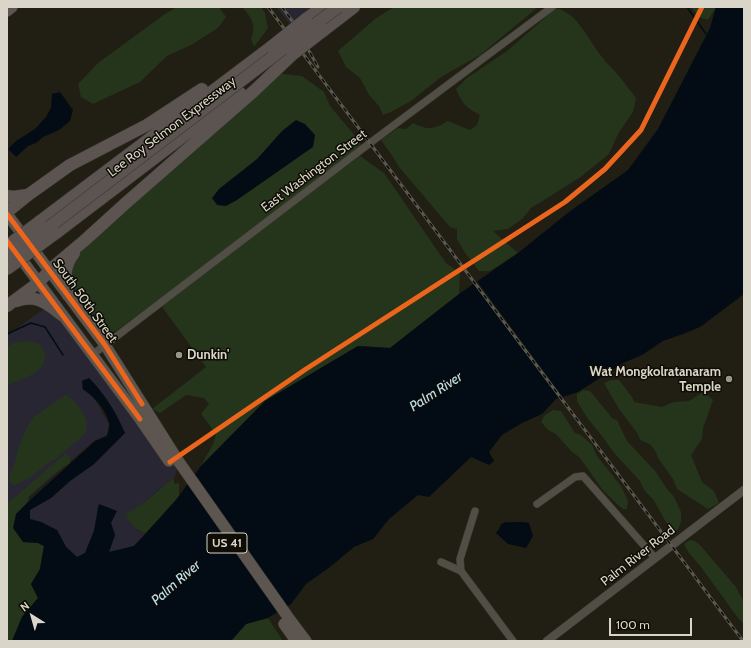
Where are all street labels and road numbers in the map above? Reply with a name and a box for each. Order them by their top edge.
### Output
street label: Lee Roy Selmon Expressway [105,74,239,180]
street label: East Washington Street [258,126,370,216]
street label: South 50th Street [49,256,121,346]
street label: Palm River Road [598,522,678,590]
road number: US 41 [207,533,247,553]

